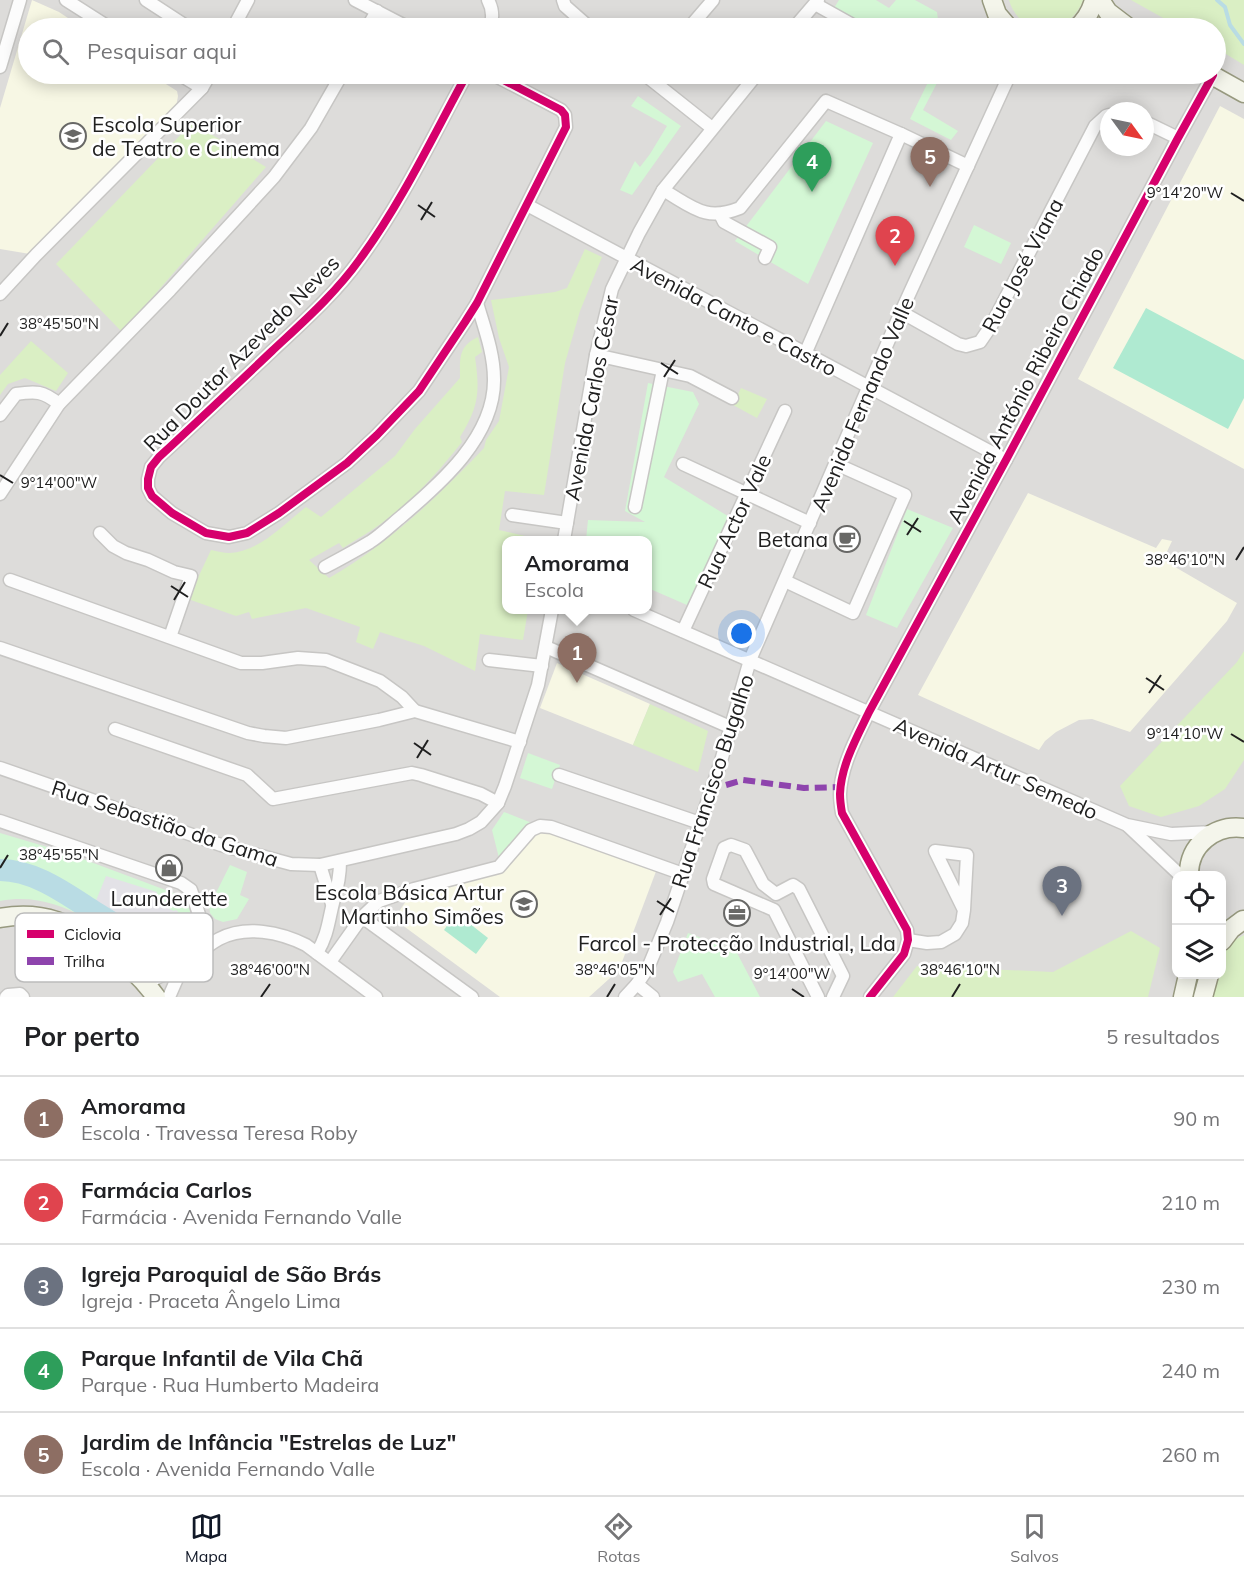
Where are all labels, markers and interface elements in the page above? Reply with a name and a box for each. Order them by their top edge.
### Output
search box [18,18,1226,84]
icon: search [39,35,72,68]
text: Pesquisar aqui [87,37,237,65]
north arrow [1100,102,1154,156]
place label: Escola Superior de Teatro e Cinema [92,111,280,161]
school or university icon: Escola Superior de Teatro e Cinema [58,121,88,151]
pin: 5 [910,138,950,187]
pin: 4 [792,142,832,192]
text: 9°14'20"W [1147,183,1224,202]
street label: Rua José Viana [976,194,1068,336]
pin: 2 [876,216,914,266]
street label: Avenida António Ribeiro Chiado [941,242,1109,528]
street label: Rua Doutor Azevedo Neves [138,250,344,456]
street label: Avenida Canto e Castro [627,251,841,381]
street label: Avenida Carlos César [558,293,624,503]
street label: Avenida Fernando Valle [805,293,919,515]
text: 38°45'50"N [19,314,99,333]
street label: Rua Actor Vale [692,450,776,592]
text: 9°14'00"W [21,473,98,492]
cafe icon: Betana [832,524,862,554]
place label: Betana [757,526,828,552]
popup [502,536,652,614]
text: Amorama [525,549,629,577]
text: 38°46'10"N [1145,550,1225,569]
text: Escola [525,577,584,602]
your location [727,619,756,648]
pin: 1 [558,634,596,683]
street label: Rua Francisco Bugalho [665,671,759,891]
street label: Avenida Artur Semedo [890,711,1102,825]
text: 9°14'10"W [1147,724,1224,743]
street label: Rua Sebastião da Gama [48,774,282,872]
text: 38°45'55"N [19,845,99,864]
shop icon: Launderette [154,853,184,883]
pin: 3 [1042,866,1082,916]
map controls [1172,871,1226,979]
button: locate [1172,871,1226,925]
place label: Escola Básica Artur Martinho Simões [315,879,504,929]
place label: Launderette [110,885,228,911]
school or university icon: Escola Básica Artur Martinho Simões [509,889,539,919]
office icon: Farcol - Protecção Industrial, Lda [722,898,752,928]
legend [15,913,213,982]
text: Ciclovia [64,924,121,944]
button: layers [1172,925,1226,979]
place label: Farcol - Protecção Industrial, Lda [578,930,896,956]
text: Trilha [64,951,105,971]
text: 38°46'00"N [230,960,310,979]
text: 38°46'05"N [575,960,655,979]
text: 38°46'10"N [920,960,1000,979]
text: 9°14'00"W [754,964,831,983]
text: Por perto [24,1020,140,1053]
text: 5 resultados [1106,1024,1220,1049]
text: Amorama [81,1092,186,1120]
text: 1 [38,1106,50,1131]
text: 90 m [1173,1106,1220,1131]
text: Escola · Travessa Teresa Roby [81,1120,358,1145]
text: Farmácia Carlos [81,1176,252,1204]
text: 2 [38,1190,50,1215]
text: 210 m [1161,1190,1220,1215]
text: Farmácia · Avenida Fernando Valle [81,1204,402,1229]
text: Igreja Paroquial de São Brás [81,1260,381,1288]
text: 3 [38,1274,50,1299]
text: 230 m [1161,1274,1220,1299]
text: Igreja · Praceta Ângelo Lima [81,1288,341,1313]
text: Parque Infantil de Vila Chã [81,1344,363,1372]
text: 4 [38,1358,50,1383]
text: 240 m [1161,1358,1220,1383]
text: Parque · Rua Humberto Madeira [81,1372,379,1397]
text: Jardim de Infância "Estrelas de Luz" [81,1428,456,1456]
text: 5 [38,1442,50,1467]
text: 260 m [1161,1442,1220,1467]
text: Escola · Avenida Fernando Valle [81,1456,375,1481]
tab: Mapa [185,1510,227,1566]
tab: Rotas [597,1510,640,1566]
tab: Salvos [1010,1510,1059,1566]

